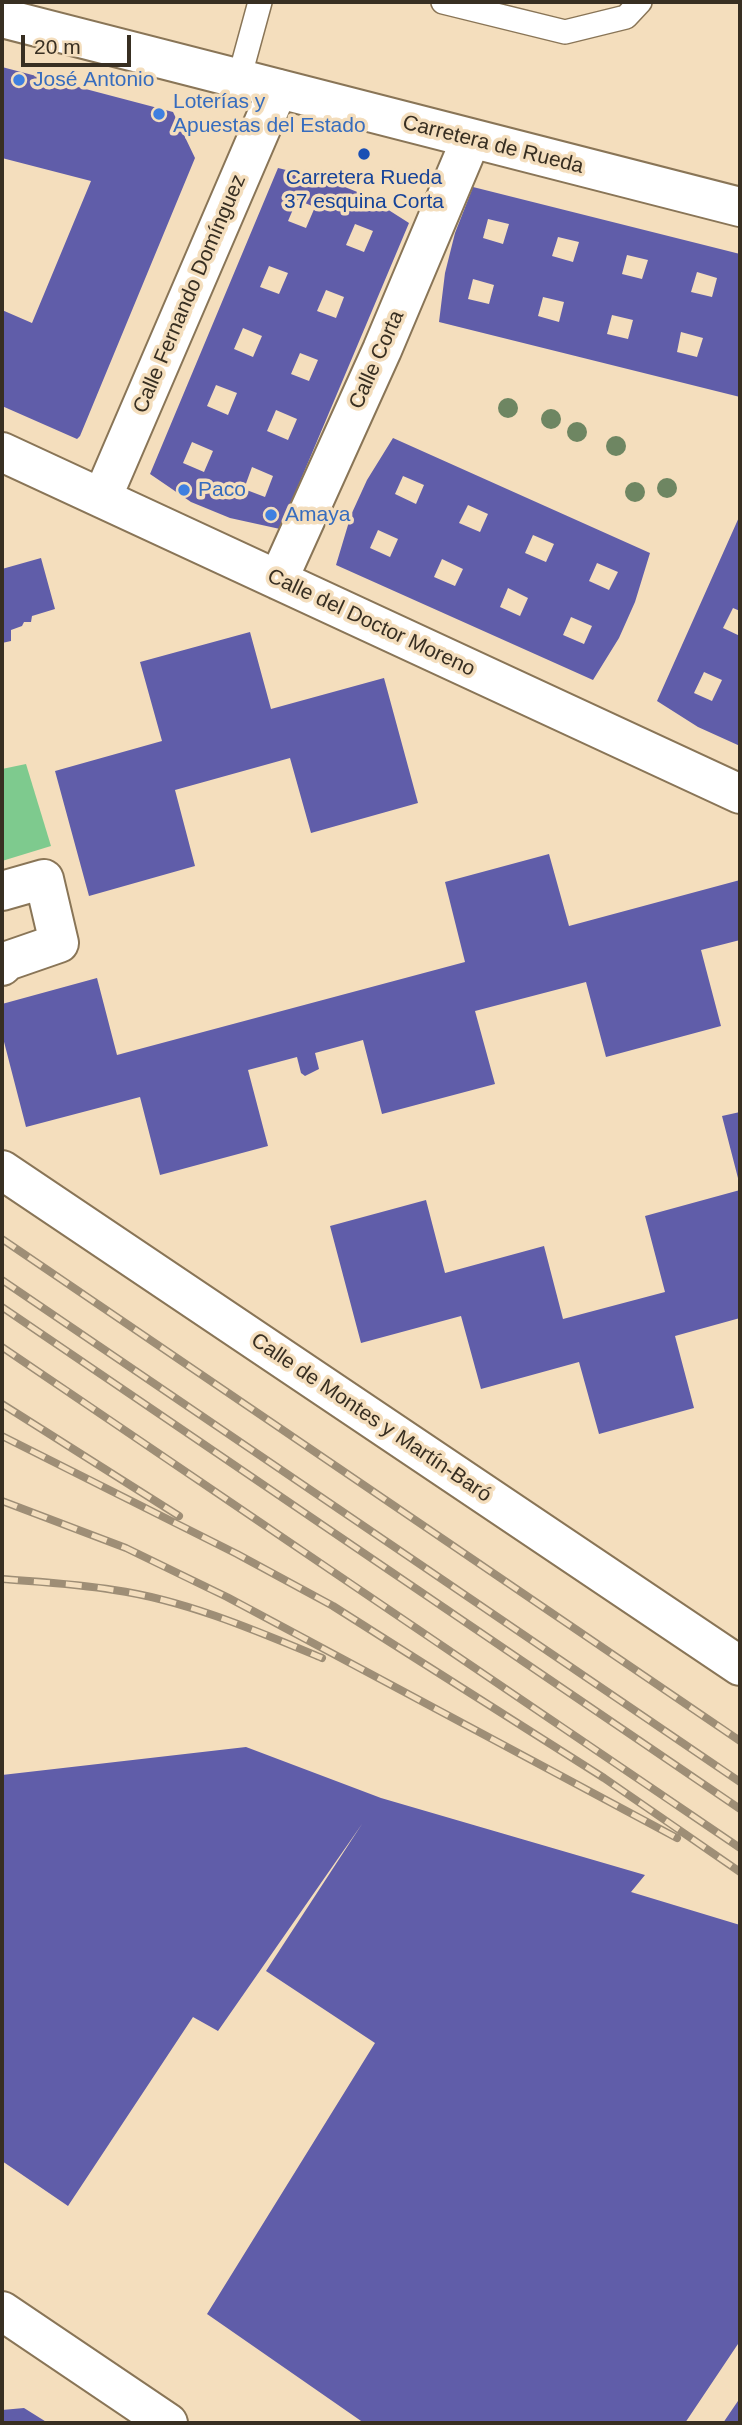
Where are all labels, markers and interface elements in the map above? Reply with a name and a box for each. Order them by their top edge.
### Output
scale bar [24,21,135,65]
text: 20 m [34,35,81,58]
place label: José Antonio [33,67,154,93]
marker: José Antonio [11,72,27,88]
place label: Loterías y Apuestas del Estado [173,89,366,139]
marker: Loterías y Apuestas del Estado [151,106,167,122]
street label: Carretera de Rueda [400,110,586,180]
marker: Carretera Rueda 37 esquina Corta [356,146,372,162]
place label: Carretera Rueda 37 esquina Corta [284,165,444,215]
street label: Calle Fernando Domínguez [128,171,252,417]
street label: Calle Corta [344,307,410,413]
place label: Paco [198,477,246,503]
marker: Paco [176,482,192,498]
place label: Amaya [285,502,350,528]
marker: Amaya [263,507,279,523]
street label: Calle del Doctor Moreno [263,564,479,682]
street label: Calle de Montes y Martín-Baró [246,1328,496,1508]

